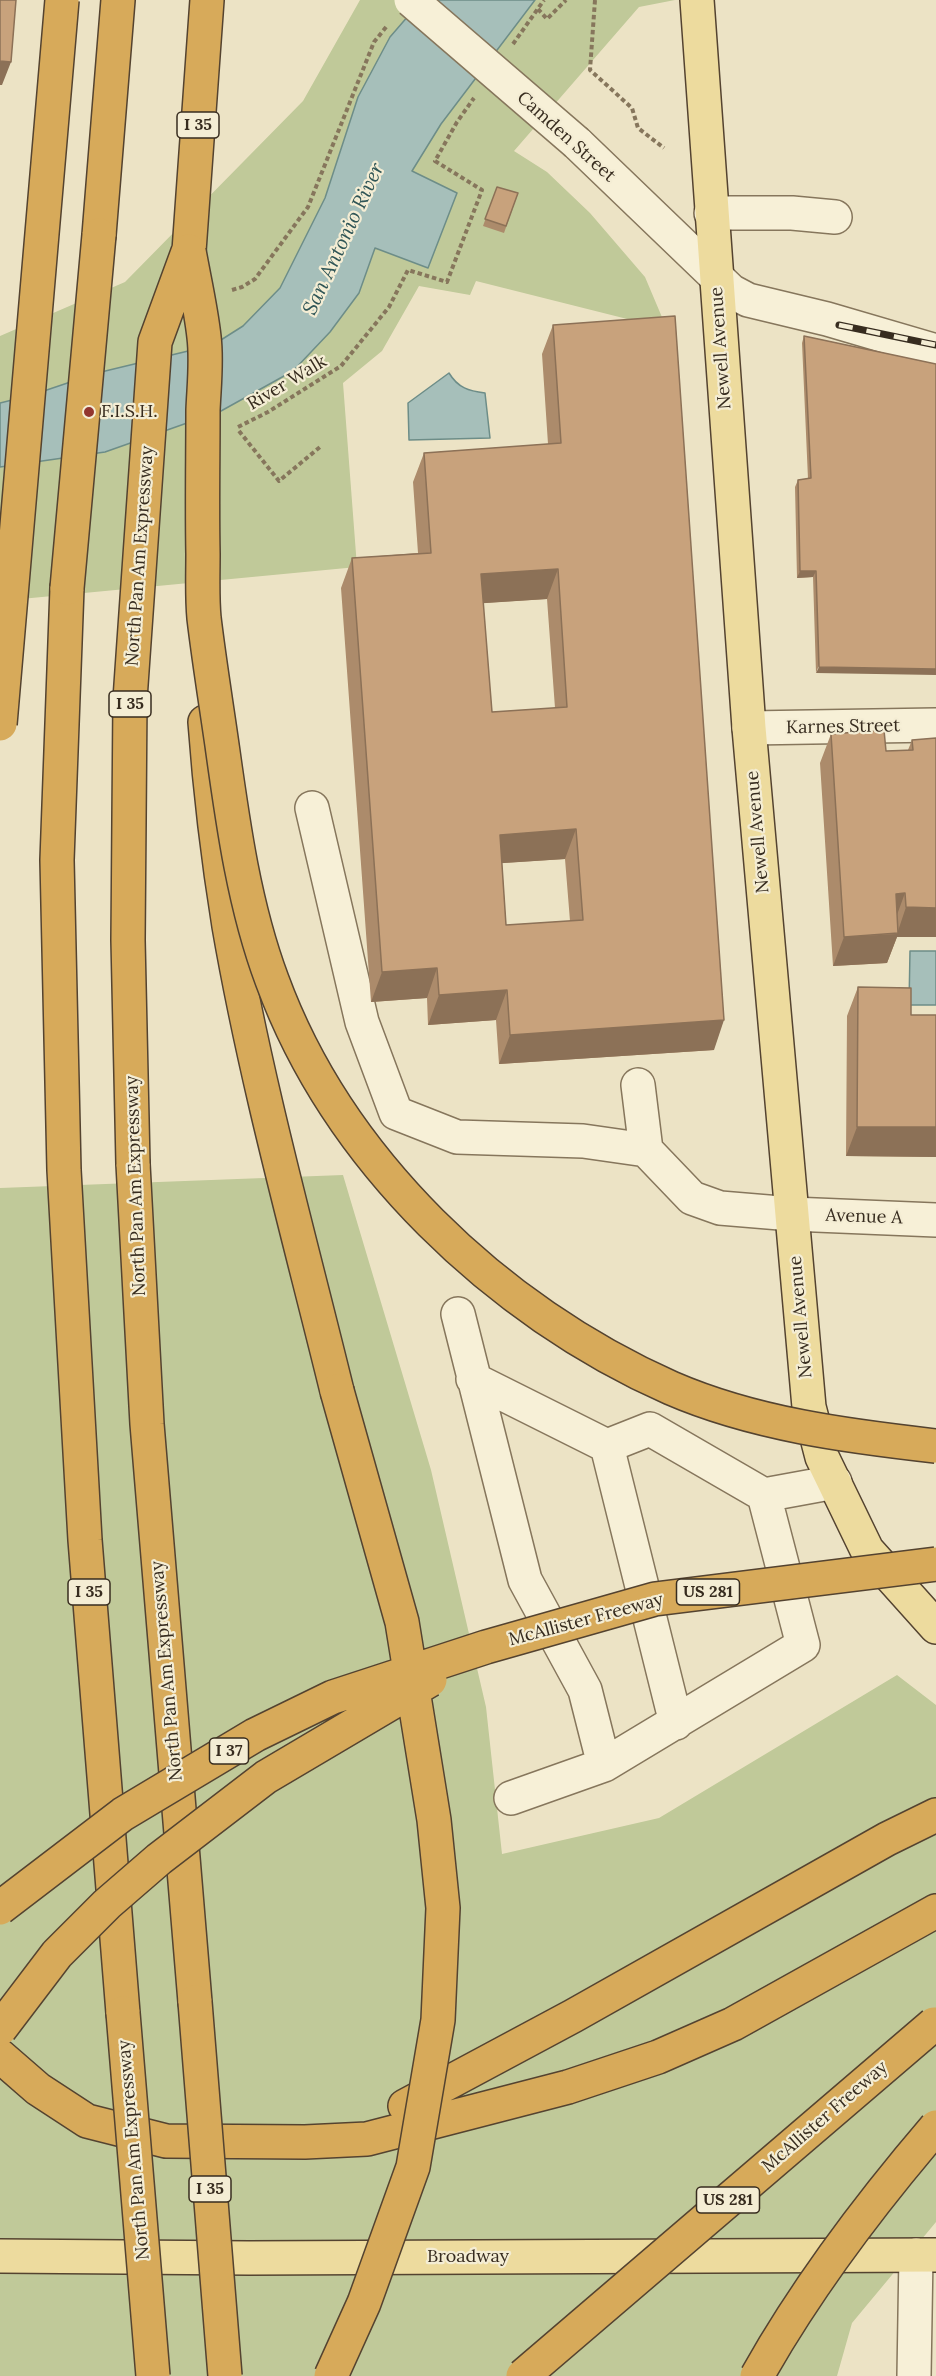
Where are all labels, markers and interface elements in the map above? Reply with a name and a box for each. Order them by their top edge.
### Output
street label: Camden Street [512,87,620,187]
road number: I 35 [177,112,219,138]
water label: San Antonio River [298,159,390,319]
street label: Newell Avenue [706,286,736,410]
street label: River Walk [243,351,331,415]
place label: F.I.S.H. [101,401,158,423]
marker: F.I.S.H. [82,405,96,419]
street label: North Pan Am Expressway [122,445,158,667]
road number: I 35 [109,691,151,717]
street label: Karnes Street [786,715,900,739]
street label: Newell Avenue [742,770,774,894]
street label: North Pan Am Expressway [121,1075,151,1297]
street label: Avenue A [825,1205,903,1229]
street label: Newell Avenue [785,1255,817,1379]
street label: North Pan Am Expressway [147,1560,187,1782]
road number: I 35 [68,1579,110,1605]
road number: US 281 [676,1579,740,1605]
street label: McAllister Freeway [506,1589,666,1651]
road number: I 37 [210,1738,248,1764]
street label: North Pan Am Expressway [114,2039,154,2261]
street label: McAllister Freeway [758,2057,892,2177]
road number: I 35 [189,2176,231,2202]
road number: US 281 [696,2187,760,2213]
street label: Broadway [427,2246,509,2268]

